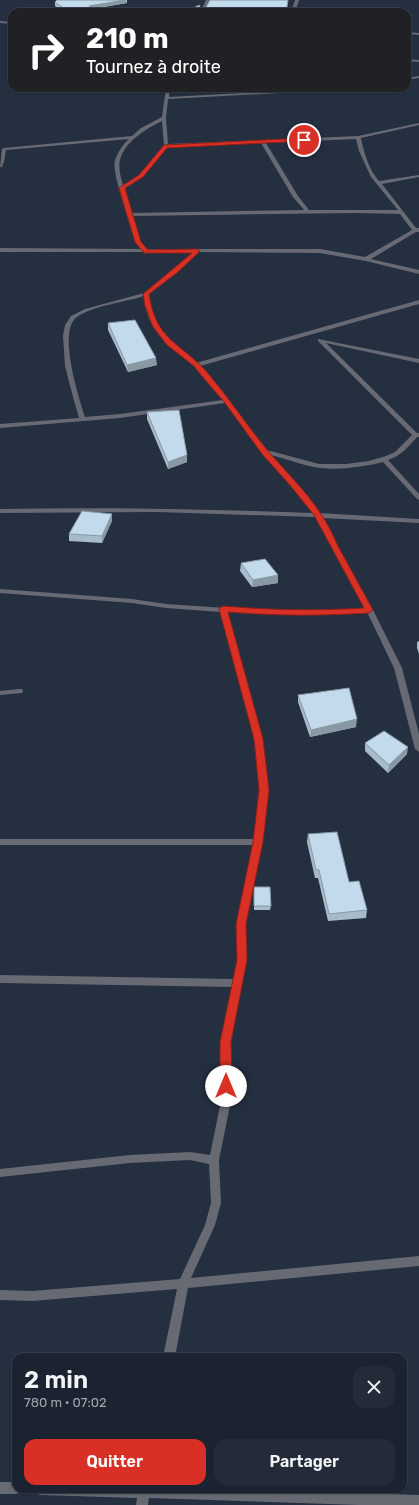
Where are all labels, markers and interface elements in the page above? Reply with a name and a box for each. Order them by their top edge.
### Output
text: 210 m [86,22,169,55]
icon: right [20,24,72,76]
text: Tournez à droite [86,56,221,78]
pin [287,123,321,157]
icon: arrive [293,129,315,151]
position arrow [205,1065,247,1107]
text: 2 min [24,1366,88,1394]
button: close [353,1366,395,1408]
text: 780 m · 07:02 [24,1395,107,1410]
button: Quitter [24,1439,206,1485]
button: Partager [214,1439,395,1485]

